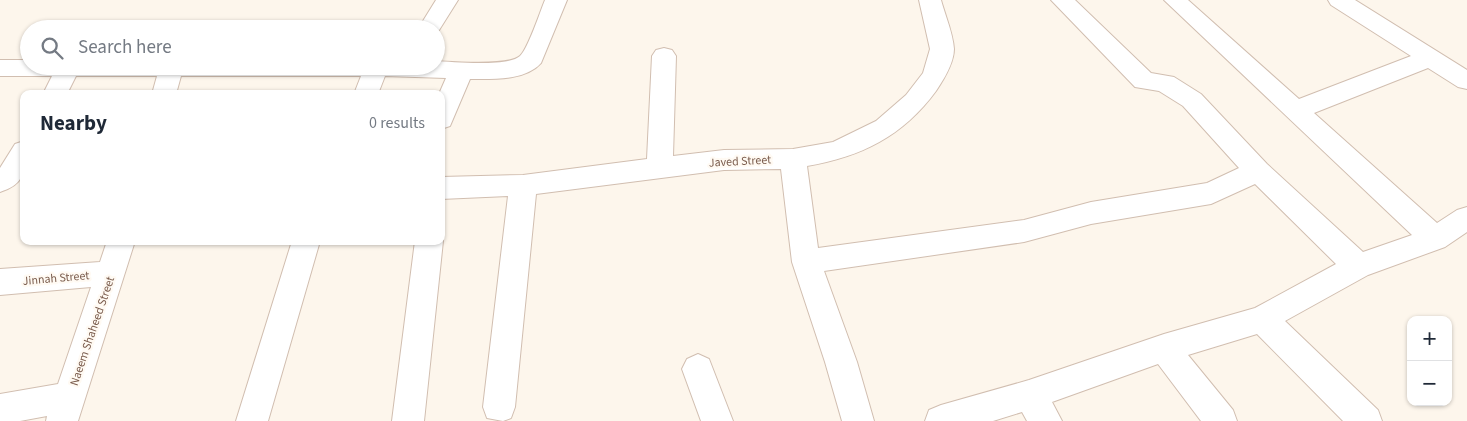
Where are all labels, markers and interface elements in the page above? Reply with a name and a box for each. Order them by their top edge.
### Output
search box [20,20,445,75]
icon: search [38,34,66,62]
text: Search here [78,34,172,61]
text: Nearby [40,108,107,138]
text: 0 results [369,112,425,134]
street label: Javed Street [708,151,772,172]
street label: Jinnah Street [22,267,90,290]
street label: Naeem Shaheed Street [66,274,119,388]
map controls [1407,316,1452,406]
button: + [1407,316,1452,361]
button: − [1407,361,1452,406]

